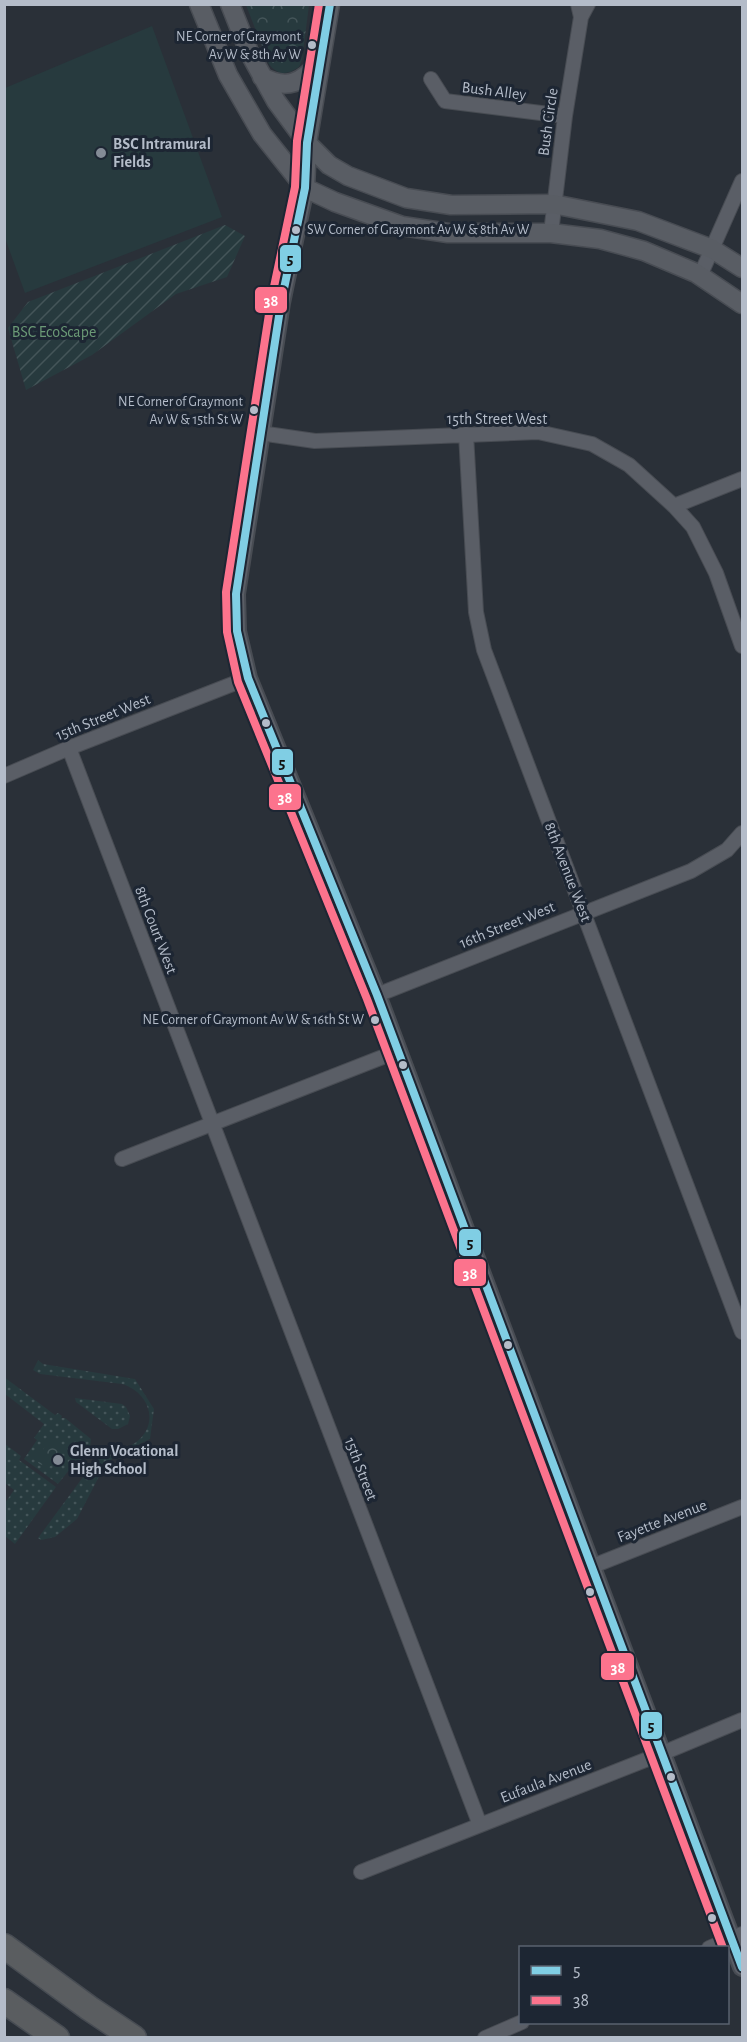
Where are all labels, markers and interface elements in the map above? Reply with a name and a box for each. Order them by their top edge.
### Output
place label: NE Corner of Graymont Av W & 8th Av W [176,30,302,62]
marker: NE Corner of Graymont Av W & 8th Av W [306,39,318,51]
street label: Bush Alley [461,79,527,104]
street label: Bush Circle [535,87,561,157]
place label: BSC Intramural Fields [113,136,211,170]
marker: BSC Intramural Fields [94,146,108,160]
place label: SW Corner of Graymont Av W & 8th Av W [307,223,530,237]
marker: SW Corner of Graymont Av W & 8th Av W [290,224,302,236]
line badge: 5 [279,244,302,273]
text: 5 [287,251,294,267]
line badge: 38 [254,286,288,314]
text: 38 [264,293,278,309]
park label: BSC EcoScape [12,324,96,340]
place label: NE Corner of Graymont Av W & 15th St W [118,395,244,427]
marker: NE Corner of Graymont Av W & 15th St W [248,404,260,416]
street label: 15th Street West [447,411,547,427]
street label: 15th Street West [53,691,153,743]
unlabelled marker [260,717,272,729]
line badge: 5 [271,748,294,776]
text: 5 [279,755,286,771]
line badge: 38 [268,783,302,811]
text: 38 [278,790,292,806]
street label: 8th Avenue West [542,820,594,924]
street label: 8th Court West [132,884,180,976]
street label: 16th Street West [457,899,557,951]
place label: NE Corner of Graymont Av W & 16th St W [143,1013,364,1027]
marker: NE Corner of Graymont Av W & 16th St W [369,1014,381,1026]
unlabelled marker [397,1059,409,1071]
line badge: 5 [458,1228,482,1257]
text: 5 [467,1235,474,1251]
line badge: 38 [453,1258,487,1287]
text: 38 [463,1266,477,1282]
unlabelled marker [502,1339,514,1351]
street label: 15th Street [342,1435,380,1503]
place label: Glenn Vocational High School [70,1443,178,1477]
marker: Glenn Vocational High School [51,1453,65,1467]
street label: Fayette Avenue [615,1497,709,1546]
unlabelled marker [584,1586,596,1598]
line badge: 38 [600,1652,635,1681]
text: 38 [611,1660,625,1676]
line badge: 5 [640,1711,663,1740]
text: 5 [648,1718,655,1734]
street label: Eufaula Avenue [498,1756,594,1806]
unlabelled marker [665,1771,677,1783]
unlabelled marker [706,1912,718,1924]
legend [519,1946,729,2024]
text: 5 [573,1962,581,1980]
text: 38 [573,1992,589,2010]

